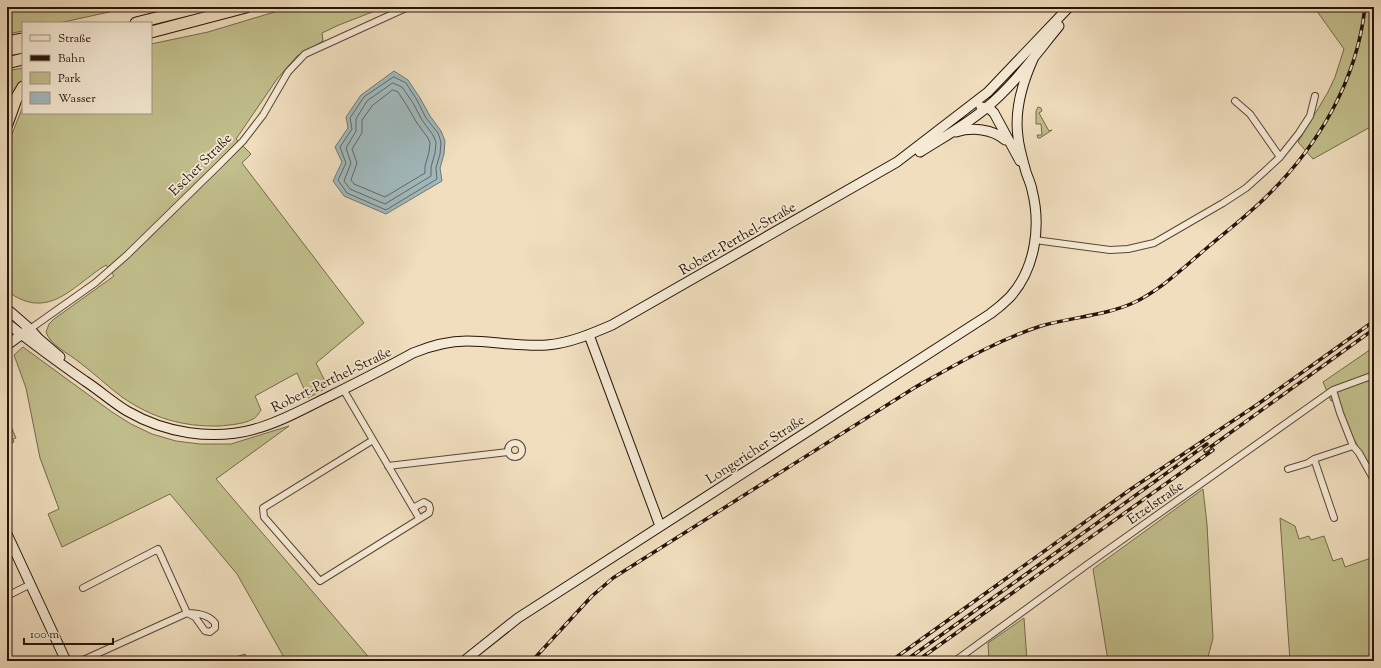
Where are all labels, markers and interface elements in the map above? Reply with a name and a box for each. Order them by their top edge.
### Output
legend [22,22,152,114]
text: Straße [58,30,92,48]
text: Bahn [58,50,85,68]
text: Park [58,70,81,88]
text: Wasser [58,90,96,108]
street label: Escher Straße [165,129,237,201]
street label: Robert-Perthel-Straße [676,198,800,281]
street label: Robert-Perthel-Straße [268,343,395,419]
street label: Longericher Straße [703,411,810,490]
street label: Etzelstraße [1124,477,1188,530]
scale bar [24,620,113,646]
text: 100 m [30,626,59,644]

